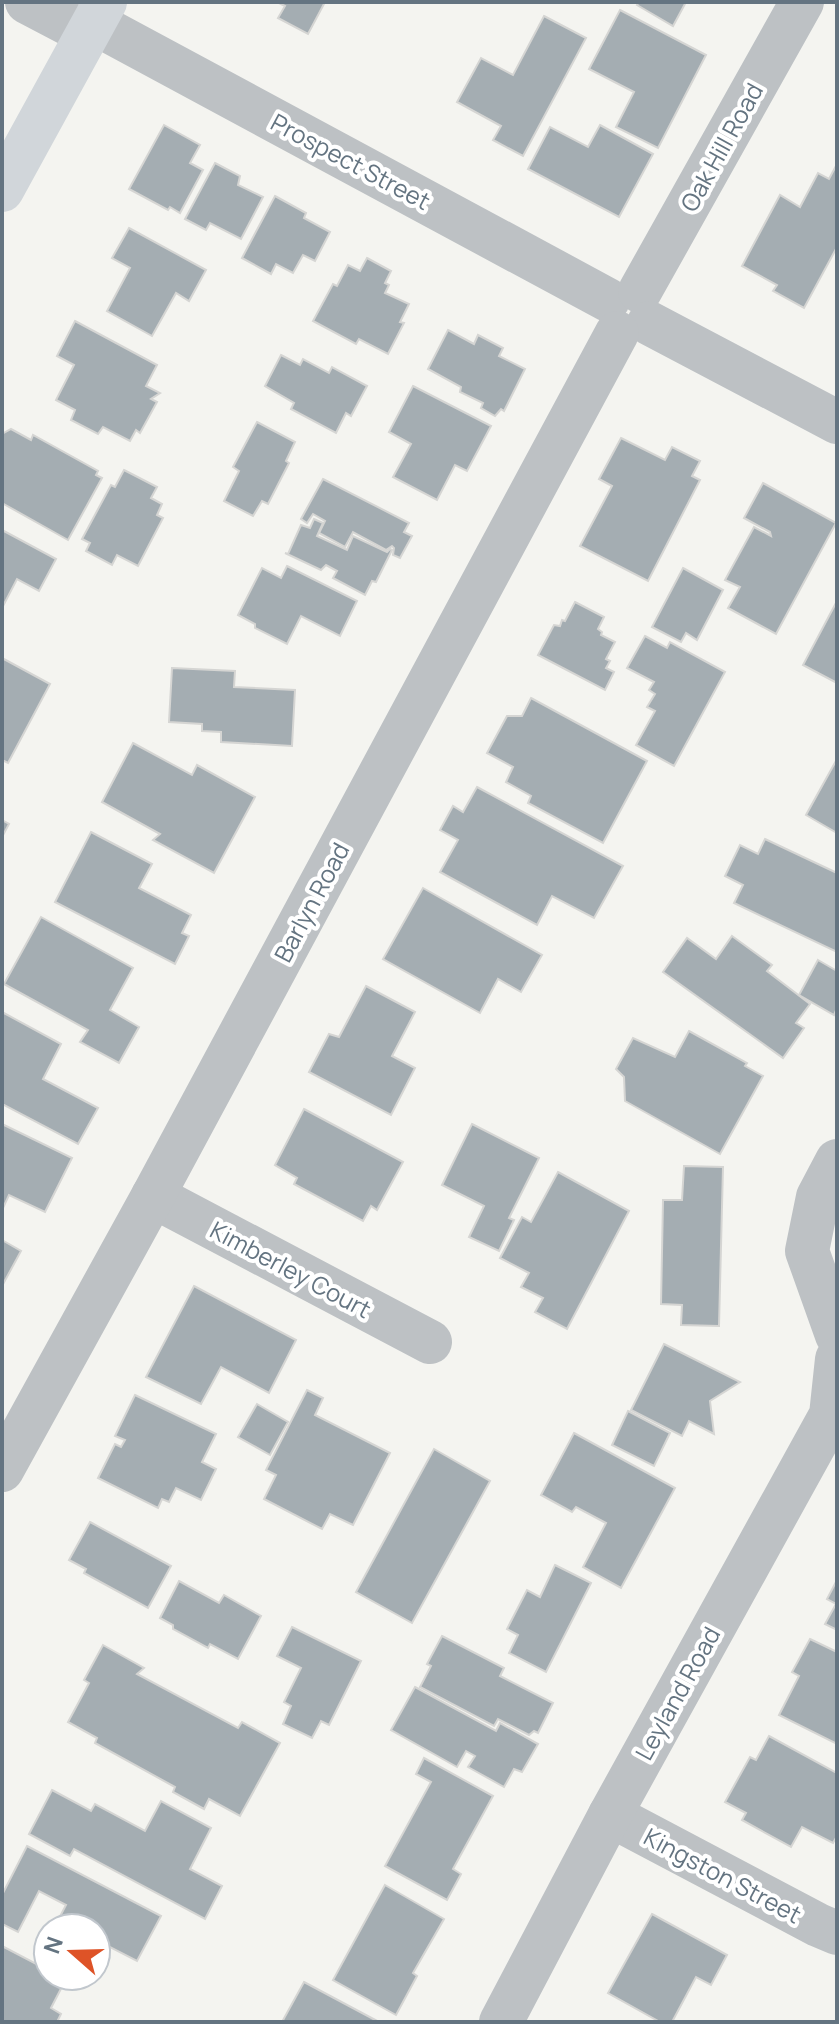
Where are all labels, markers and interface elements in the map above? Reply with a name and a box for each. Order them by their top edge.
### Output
street label: Oak Hill Road [672,77,770,217]
street label: Prospect Street [266,105,436,217]
street label: Barlyn Road [266,836,356,968]
street label: Kimberley Court [205,1213,377,1325]
street label: Leyland Road [627,1620,727,1766]
street label: Kingston Street [639,1820,807,1930]
north arrow [32,1912,112,1992]
text: N [36,1933,70,1958]

